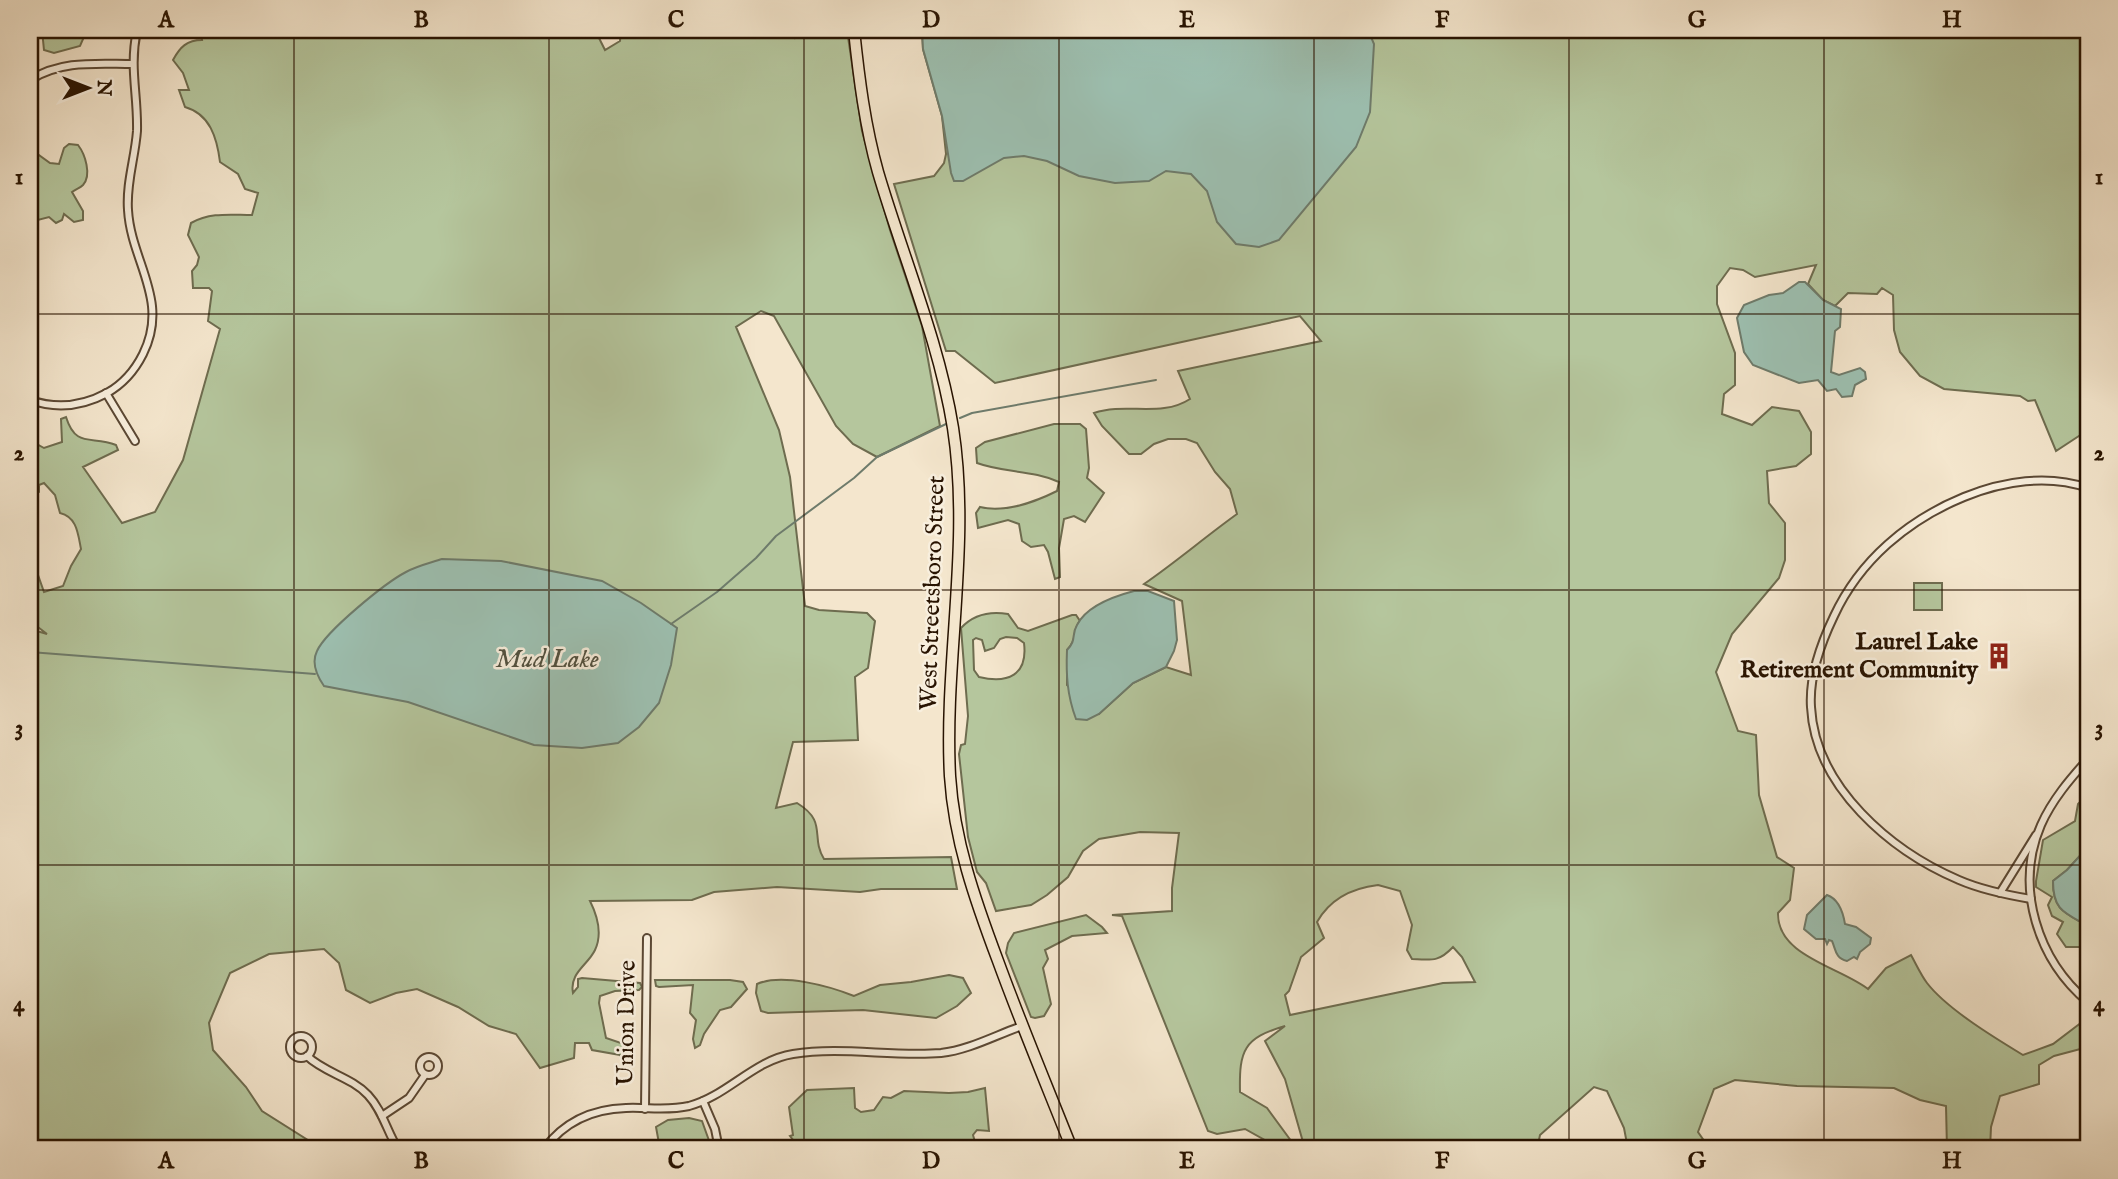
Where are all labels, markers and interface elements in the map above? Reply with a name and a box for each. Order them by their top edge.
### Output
text: A [157,6,175,35]
text: B [413,6,429,35]
text: C [668,6,685,35]
text: D [922,6,940,35]
text: E [1179,6,1195,35]
text: F [1435,6,1450,35]
text: G [1688,6,1707,35]
text: H [1942,6,1962,35]
north arrow [52,52,122,122]
text: N [91,79,115,97]
text: 1 [15,163,23,192]
text: 1 [2095,163,2103,192]
text: 2 [14,439,25,468]
text: 2 [2094,439,2105,468]
street label: West Streetsboro Street [913,475,953,711]
place label: Laurel Lake Retirement Community [1740,627,1979,686]
building icon: Laurel Lake Retirement Community [1984,641,2014,671]
water label: Mud Lake [495,643,599,676]
text: 3 [15,714,23,743]
text: 3 [2095,714,2103,743]
street label: Union Drive [610,960,644,1086]
text: 4 [13,990,25,1019]
text: 4 [2093,990,2105,1019]
text: A [157,1147,175,1176]
text: B [413,1147,429,1176]
text: C [668,1147,685,1176]
text: D [922,1147,940,1176]
text: E [1179,1147,1195,1176]
text: F [1435,1147,1450,1176]
text: G [1688,1147,1707,1176]
text: H [1942,1147,1962,1176]

